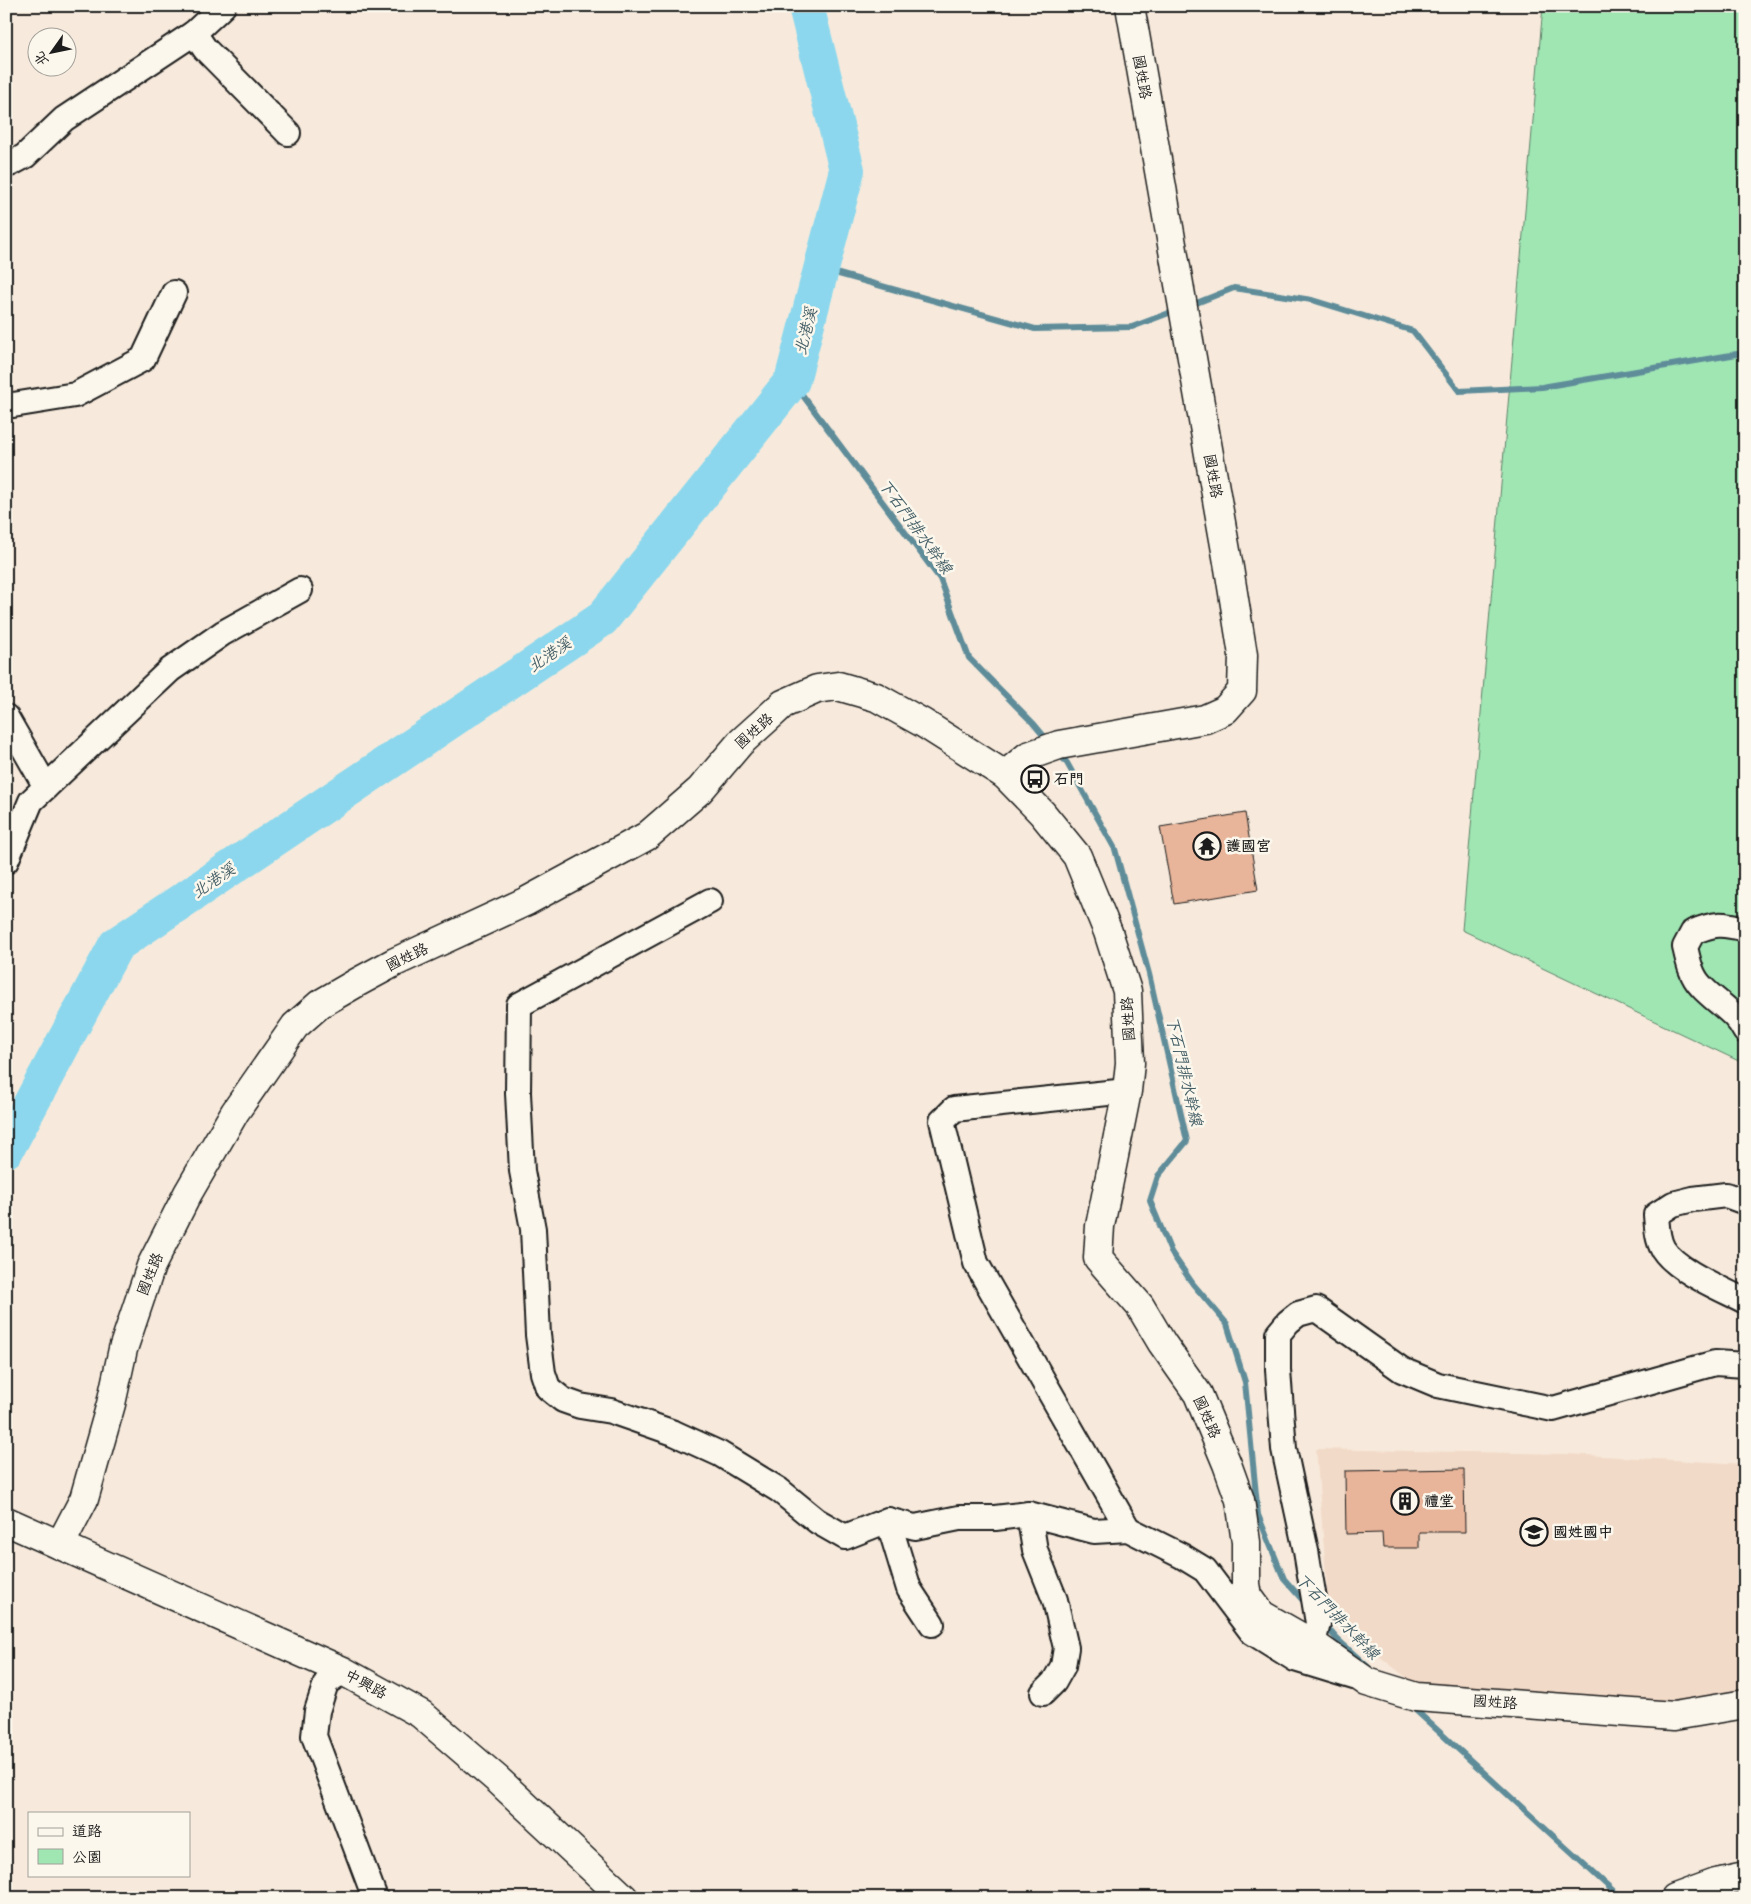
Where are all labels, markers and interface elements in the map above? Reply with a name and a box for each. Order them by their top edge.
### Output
north arrow [28,28,78,78]
text: 北 [31,48,52,69]
street label: 國姓路 [1128,53,1155,101]
water label: 北港溪 [791,305,822,357]
street label: 國姓路 [1199,452,1226,500]
water label: 下石門排水幹線 [874,476,956,579]
water label: 北港溪 [525,633,576,677]
street label: 國姓路 [731,709,777,753]
bus stop icon: 石門 [1020,764,1050,794]
place label: 石門 [1054,770,1084,789]
temple icon: 護國宮 [1192,831,1222,861]
place label: 護國宮 [1226,837,1271,856]
water label: 北港溪 [189,859,240,903]
street label: 國姓路 [383,939,432,976]
street label: 國姓路 [1118,996,1139,1042]
water label: 下石門排水幹線 [1162,1015,1206,1129]
street label: 國姓路 [133,1250,168,1299]
street label: 國姓路 [1189,1393,1224,1442]
building icon: 禮堂 [1390,1486,1420,1516]
place label: 禮堂 [1424,1492,1454,1511]
school or university icon: 國姓國中 [1519,1517,1549,1547]
place label: 國姓國中 [1553,1523,1613,1542]
water label: 下石門排水幹線 [1291,1570,1383,1665]
street label: 中興路 [341,1665,390,1703]
street label: 國姓路 [1472,1691,1518,1714]
legend [28,1812,190,1876]
text: 道路 [72,1822,102,1841]
text: 公園 [72,1848,102,1867]

